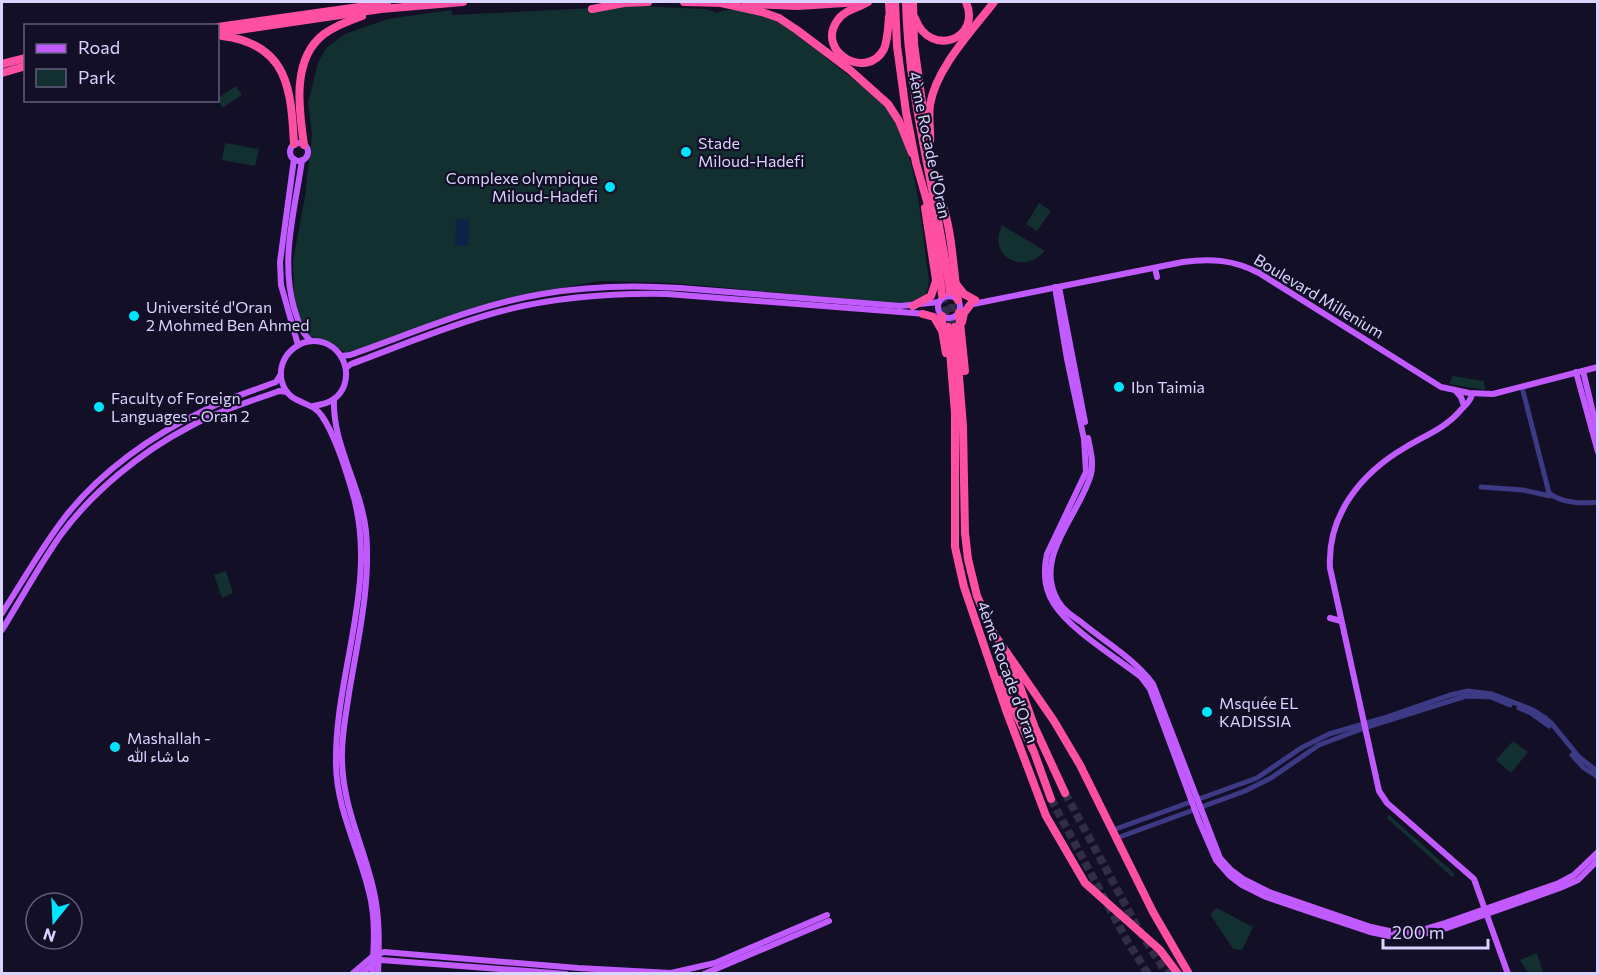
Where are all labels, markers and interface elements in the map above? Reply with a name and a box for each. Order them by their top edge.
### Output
legend [24,24,219,102]
text: Road [78,36,120,58]
text: Park [78,66,116,88]
street label: 4ème Rocade d'Oran [906,70,955,220]
place label: Stade Miloud-Hadefi [698,133,804,170]
marker: Stade Miloud-Hadefi [679,145,693,159]
place label: Complexe olympique Miloud-Hadefi [446,168,598,205]
marker: Complexe olympique Miloud-Hadefi [603,180,617,194]
street label: Boulevard Millenium [1251,249,1388,342]
place label: Université d'Oran 2 Mohmed Ben Ahmed [146,297,310,334]
marker: Université d'Oran 2 Mohmed Ben Ahmed [127,309,141,323]
place label: Ibn Taimia [1131,377,1205,396]
marker: Ibn Taimia [1112,380,1126,394]
place label: Faculty of Foreign Languages - Oran 2 [111,388,250,425]
marker: Faculty of Foreign Languages - Oran 2 [92,400,106,414]
street label: 4ème Rocade d'Oran [974,598,1043,745]
place label: Msquée EL KADISSIA [1219,693,1299,730]
marker: Msquée EL KADISSIA [1200,705,1214,719]
place label: Mashallah - ما شاء الله [127,728,211,765]
marker: Mashallah - ما شاء الله [108,740,122,754]
north arrow [24,891,84,951]
scale bar [1383,912,1488,950]
text: 200 m [1392,921,1445,943]
text: N [41,925,58,947]

